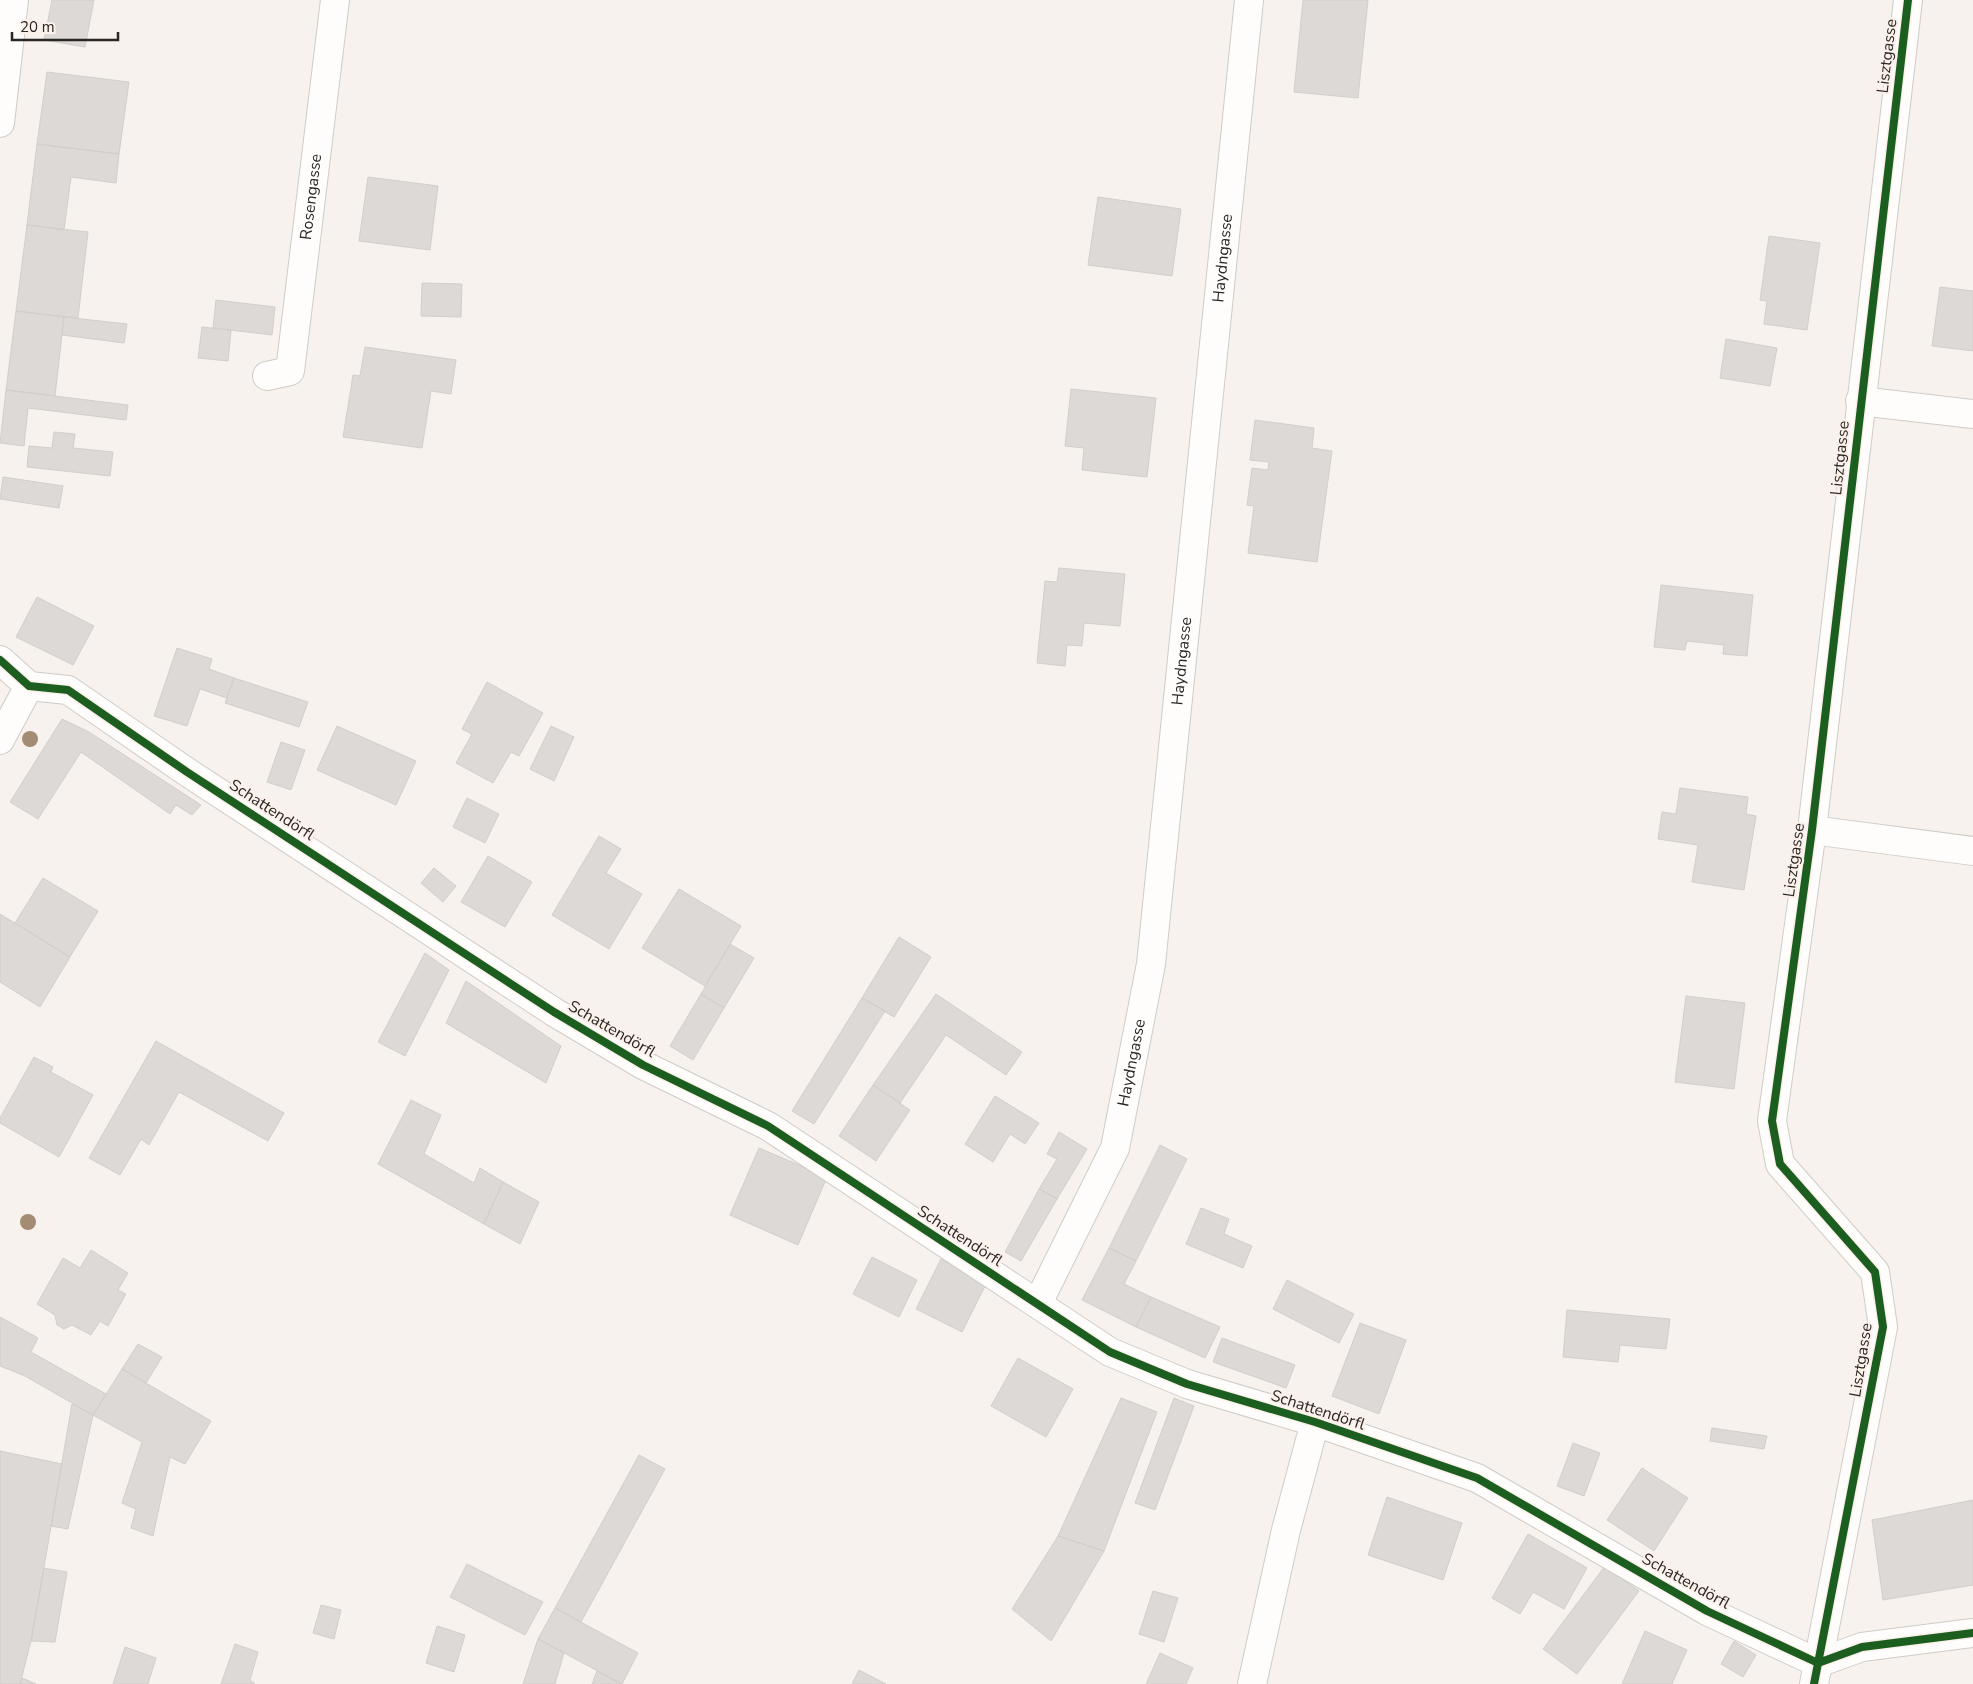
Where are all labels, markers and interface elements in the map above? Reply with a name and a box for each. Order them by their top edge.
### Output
scale bar [12,10,119,42]
text: 20 m [20,17,55,37]
street label: Lisztgasse [1872,18,1902,94]
street label: Rosengasse [295,153,327,241]
street label: Haydngasse [1207,213,1238,304]
street label: Lisztgasse [1825,420,1855,496]
street label: Haydngasse [1166,616,1197,706]
street label: Schattendörfl [225,774,319,846]
street label: Lisztgasse [1778,821,1810,899]
street label: Schattendörfl [564,995,660,1063]
street label: Haydngasse [1112,1017,1151,1108]
street label: Schattendörfl [913,1200,1007,1272]
street label: Lisztgasse [1844,1321,1878,1399]
street label: Schattendörfl [1268,1384,1368,1436]
street label: Schattendörfl [1638,1548,1734,1614]

